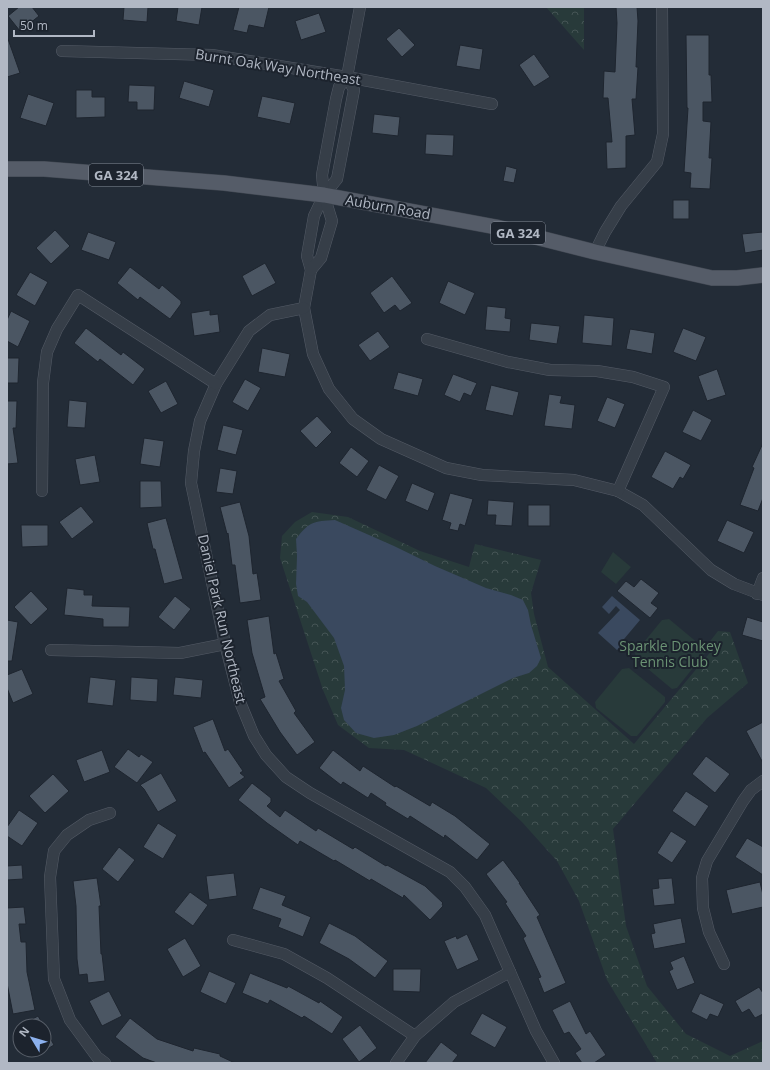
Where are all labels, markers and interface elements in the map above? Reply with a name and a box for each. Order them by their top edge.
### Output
scale bar [14,12,94,38]
text: 50 m [20,17,48,34]
street label: Burnt Oak Way Northeast [194,44,362,89]
road number: GA 324 [89,164,143,186]
street label: Auburn Road [344,190,432,223]
road number: GA 324 [491,222,545,244]
street label: Daniel Park Run Northeast [194,532,251,705]
park label: Sparkle Donkey Tennis Club [619,636,722,671]
north arrow [12,1018,52,1058]
text: N [15,1023,32,1040]

